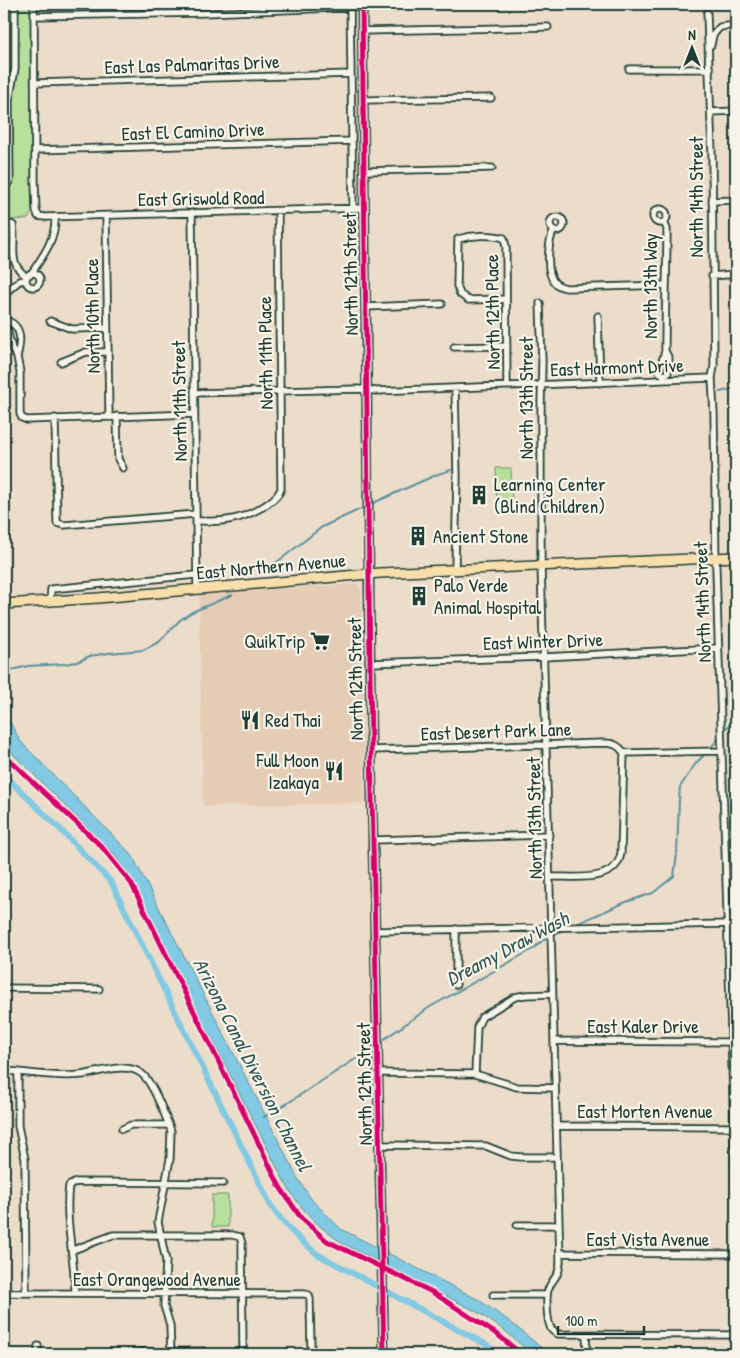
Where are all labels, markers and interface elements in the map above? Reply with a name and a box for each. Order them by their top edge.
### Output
north arrow [668,22,718,72]
text: N [688,25,696,44]
street label: East Las Palmaritas Drive [104,48,280,80]
street label: East El Camino Drive [121,115,265,146]
street label: North 14th Street [683,136,709,258]
street label: East Griswold Road [138,184,265,212]
street label: North 12th Street [336,212,364,336]
street label: North 13th Way [637,233,663,339]
street label: North 12th Place [478,254,506,370]
street label: North 10th Place [78,258,106,374]
street label: North 11th Place [251,296,279,410]
street label: North 13th Street [513,336,539,459]
street label: North 11th Street [165,340,193,462]
street label: East Harmont Drive [550,352,685,382]
place label: Learning Center (Blind Children) [494,471,606,519]
building icon: Learning Center (Blind Children) [468,484,490,506]
place label: Ancient Stone [433,523,529,549]
building icon: Ancient Stone [407,525,429,547]
street label: North 14th Street [687,541,717,663]
street label: East Northern Avenue [195,546,347,585]
place label: Palo Verde Animal Hospital [434,572,542,620]
building icon: Palo Verde Animal Hospital [408,585,430,607]
street label: North 12th Street [341,617,369,741]
street label: East Winter Drive [482,626,604,656]
place label: QuikTrip [244,628,305,654]
supermarket icon: QuikTrip [309,630,331,652]
place label: Red Thai [265,707,322,733]
restaurant icon: Red Thai [239,709,261,731]
street label: East Desert Park Lane [420,715,572,747]
place label: Full Moon Izakaya [256,747,320,795]
street label: North 13th Street [520,756,548,879]
restaurant icon: Full Moon Izakaya [323,760,345,782]
water label: Dreamy Draw Wash [441,904,575,992]
water label: Arizona Canal Diversion Channel [187,953,319,1177]
street label: East Kaler Drive [587,1013,699,1039]
street label: North 12th Street [350,1022,378,1146]
street label: East Morten Avenue [577,1098,713,1124]
street label: East Vista Avenue [587,1226,710,1252]
street label: East Orangewood Avenue [73,1266,241,1292]
scale bar [558,1303,644,1335]
text: 100 m [565,1310,598,1331]

